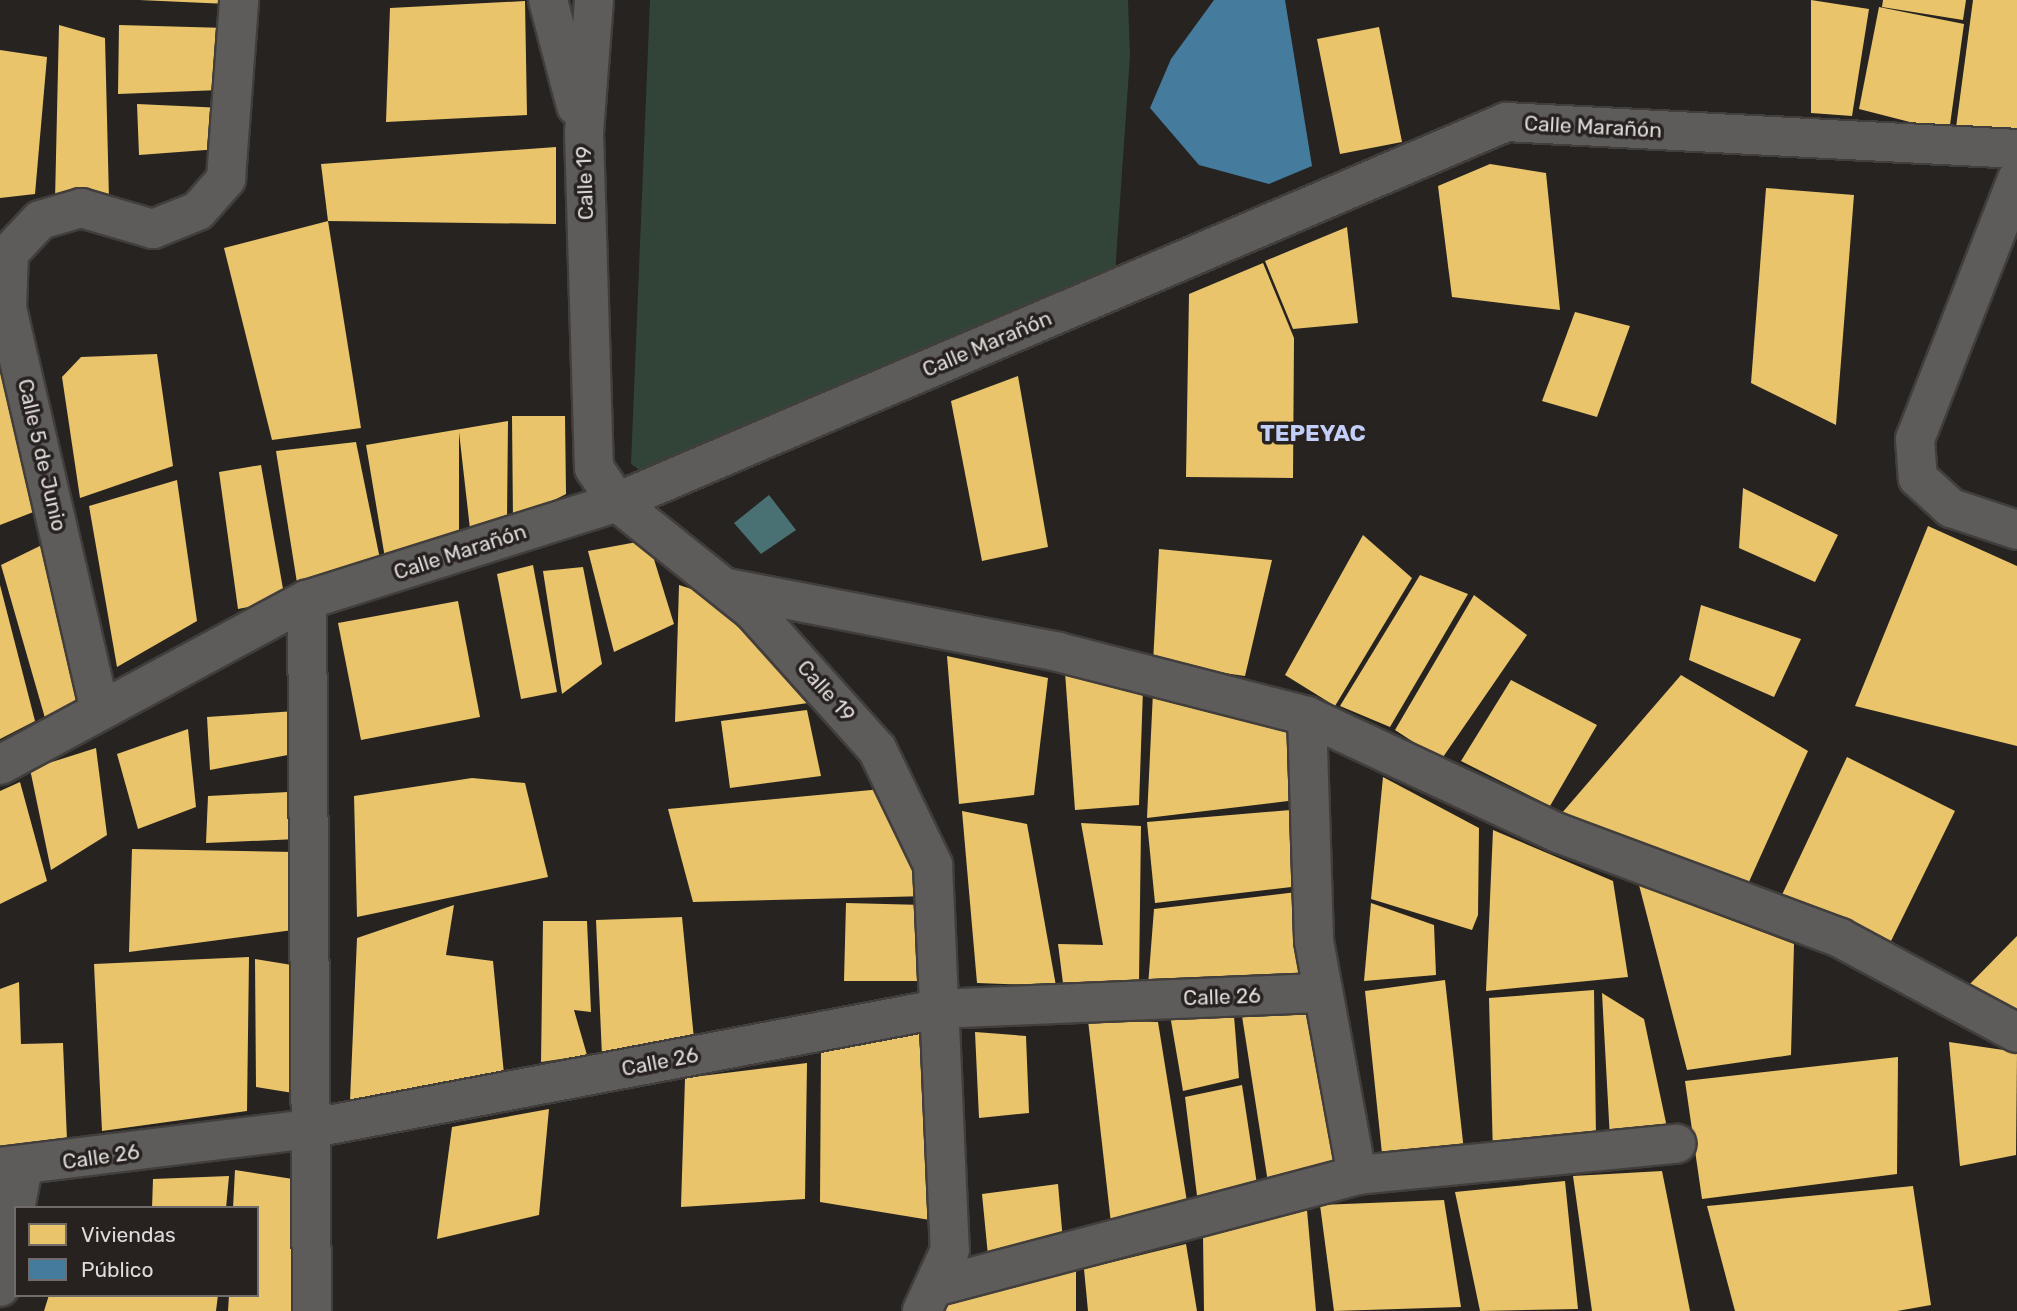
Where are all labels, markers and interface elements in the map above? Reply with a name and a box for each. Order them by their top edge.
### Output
street label: Calle Marañón [1524,111,1662,143]
street label: Calle 19 [571,146,599,220]
street label: Calle Marañón [919,305,1055,383]
street label: Calle 5 de Junio [12,376,72,534]
district label: TEPEYAC [1260,419,1366,447]
street label: Calle Marañón [391,519,529,585]
street label: Calle 19 [792,655,860,727]
street label: Calle 26 [1183,983,1261,1011]
street label: Calle 26 [619,1042,701,1082]
street label: Calle 26 [61,1139,141,1175]
legend [14,1206,259,1297]
text: Viviendas [81,1222,176,1247]
text: Público [81,1257,153,1282]

